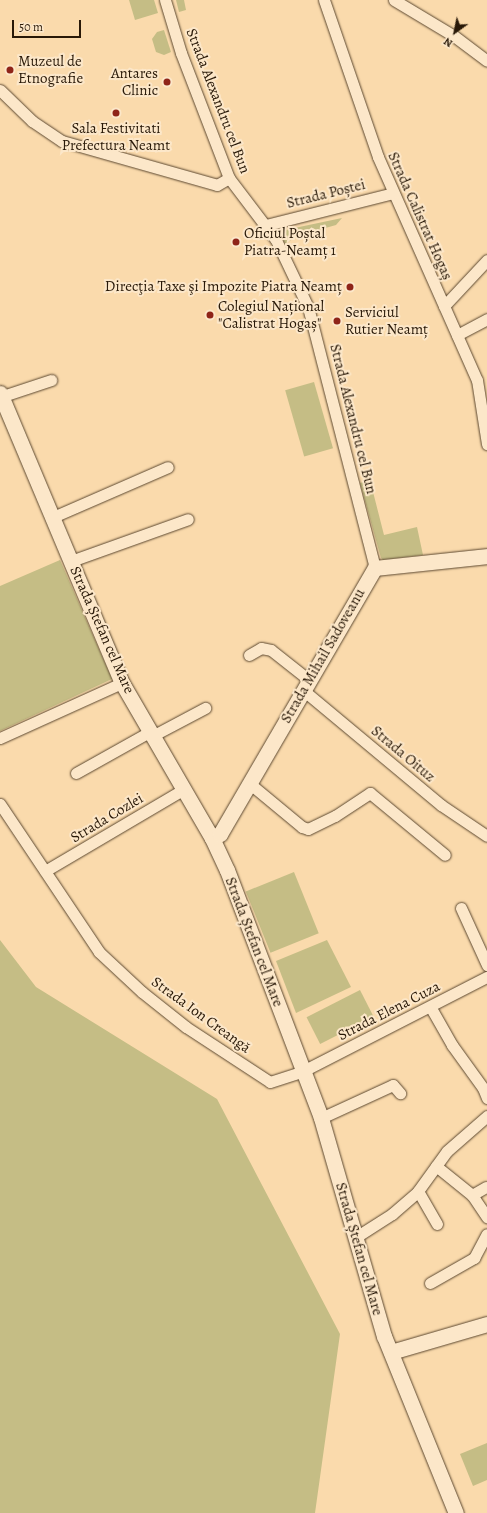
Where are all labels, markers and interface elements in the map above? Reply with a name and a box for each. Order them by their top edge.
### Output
scale bar [14,12,83,38]
north arrow [435,12,475,52]
text: 50 m [19,19,43,35]
street label: Strada Alexandru cel Bun [182,26,254,176]
text: N [441,34,456,51]
place label: Muzeul de Etnografie [18,52,83,87]
place label: Antares Clinic [111,64,158,99]
marker: Muzeul de Etnografie [5,65,15,75]
marker: Antares Clinic [161,76,173,88]
marker: Sala Festivitati Prefectura Neamt [111,108,121,118]
place label: Sala Festivitati Prefectura Neamt [62,119,170,154]
street label: Strada Calistrat Hogaș [384,149,456,283]
street label: Strada Poștei [285,176,367,212]
place label: Oficiul Poștal Piatra-Neamț 1 [244,224,336,259]
marker: Oficiul Poștal Piatra-Neamț 1 [231,237,241,247]
place label: Direcţia Taxe şi Impozite Piatra Neamț [105,278,342,296]
marker: Direcţia Taxe şi Impozite Piatra Neamț [345,282,355,292]
place label: Colegiul Național "Calistrat Hogaș" [218,297,324,332]
place label: Serviciul Rutier Neamț [345,303,428,338]
marker: Colegiul Național "Calistrat Hogaș" [205,310,215,320]
marker: Serviciul Rutier Neamț [332,316,342,326]
street label: Strada Alexandru cel Bun [326,342,380,496]
street label: Strada Ștefan cel Mare [66,564,138,696]
street label: Strada Mihail Sadoveanu [277,585,369,727]
street label: Strada Oituz [367,722,439,786]
street label: Strada Cozlei [67,789,147,847]
street label: Strada Ștefan cel Mare [221,875,287,1009]
street label: Strada Ion Creangă [148,973,254,1057]
street label: Strada Elena Cuza [335,977,443,1045]
street label: Strada Ștefan cel Mare [331,1180,387,1318]

